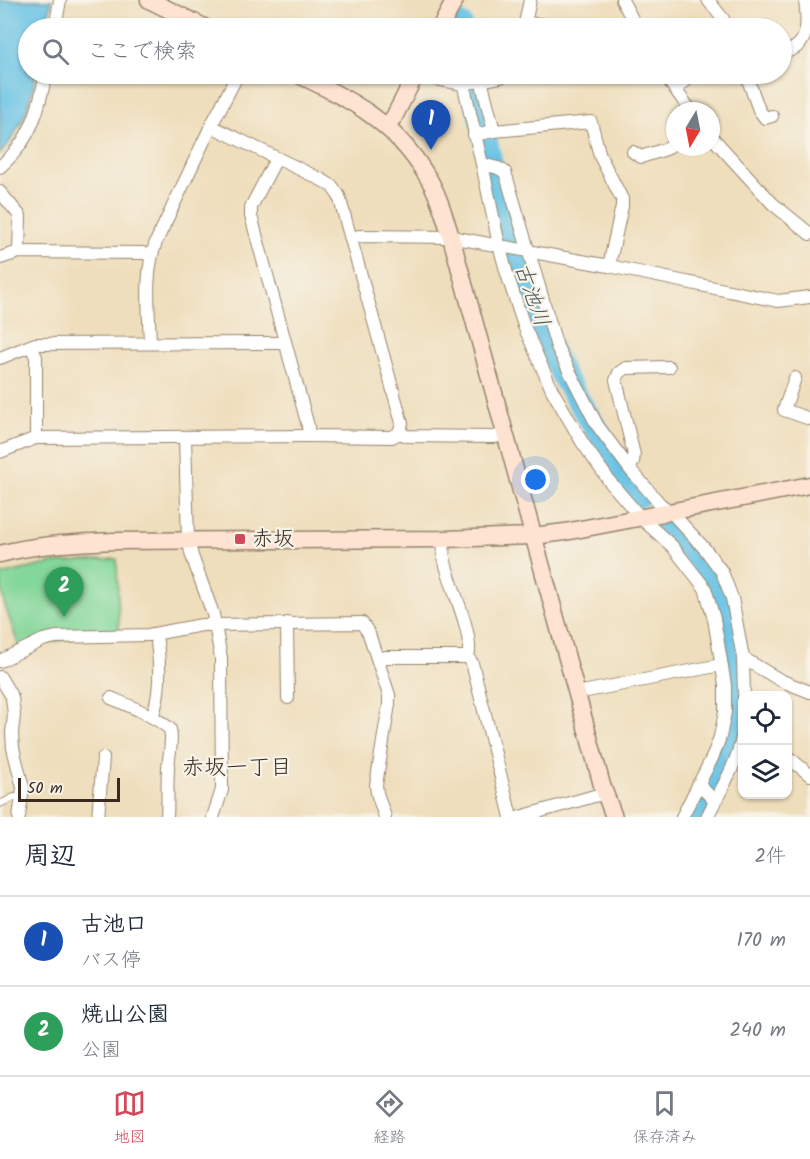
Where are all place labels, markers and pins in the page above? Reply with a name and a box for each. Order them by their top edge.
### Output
pin: 1 [412,100,450,150]
place label: 赤坂 [252,523,294,556]
marker: 赤坂 [233,532,247,546]
pin: 2 [44,568,84,617]

